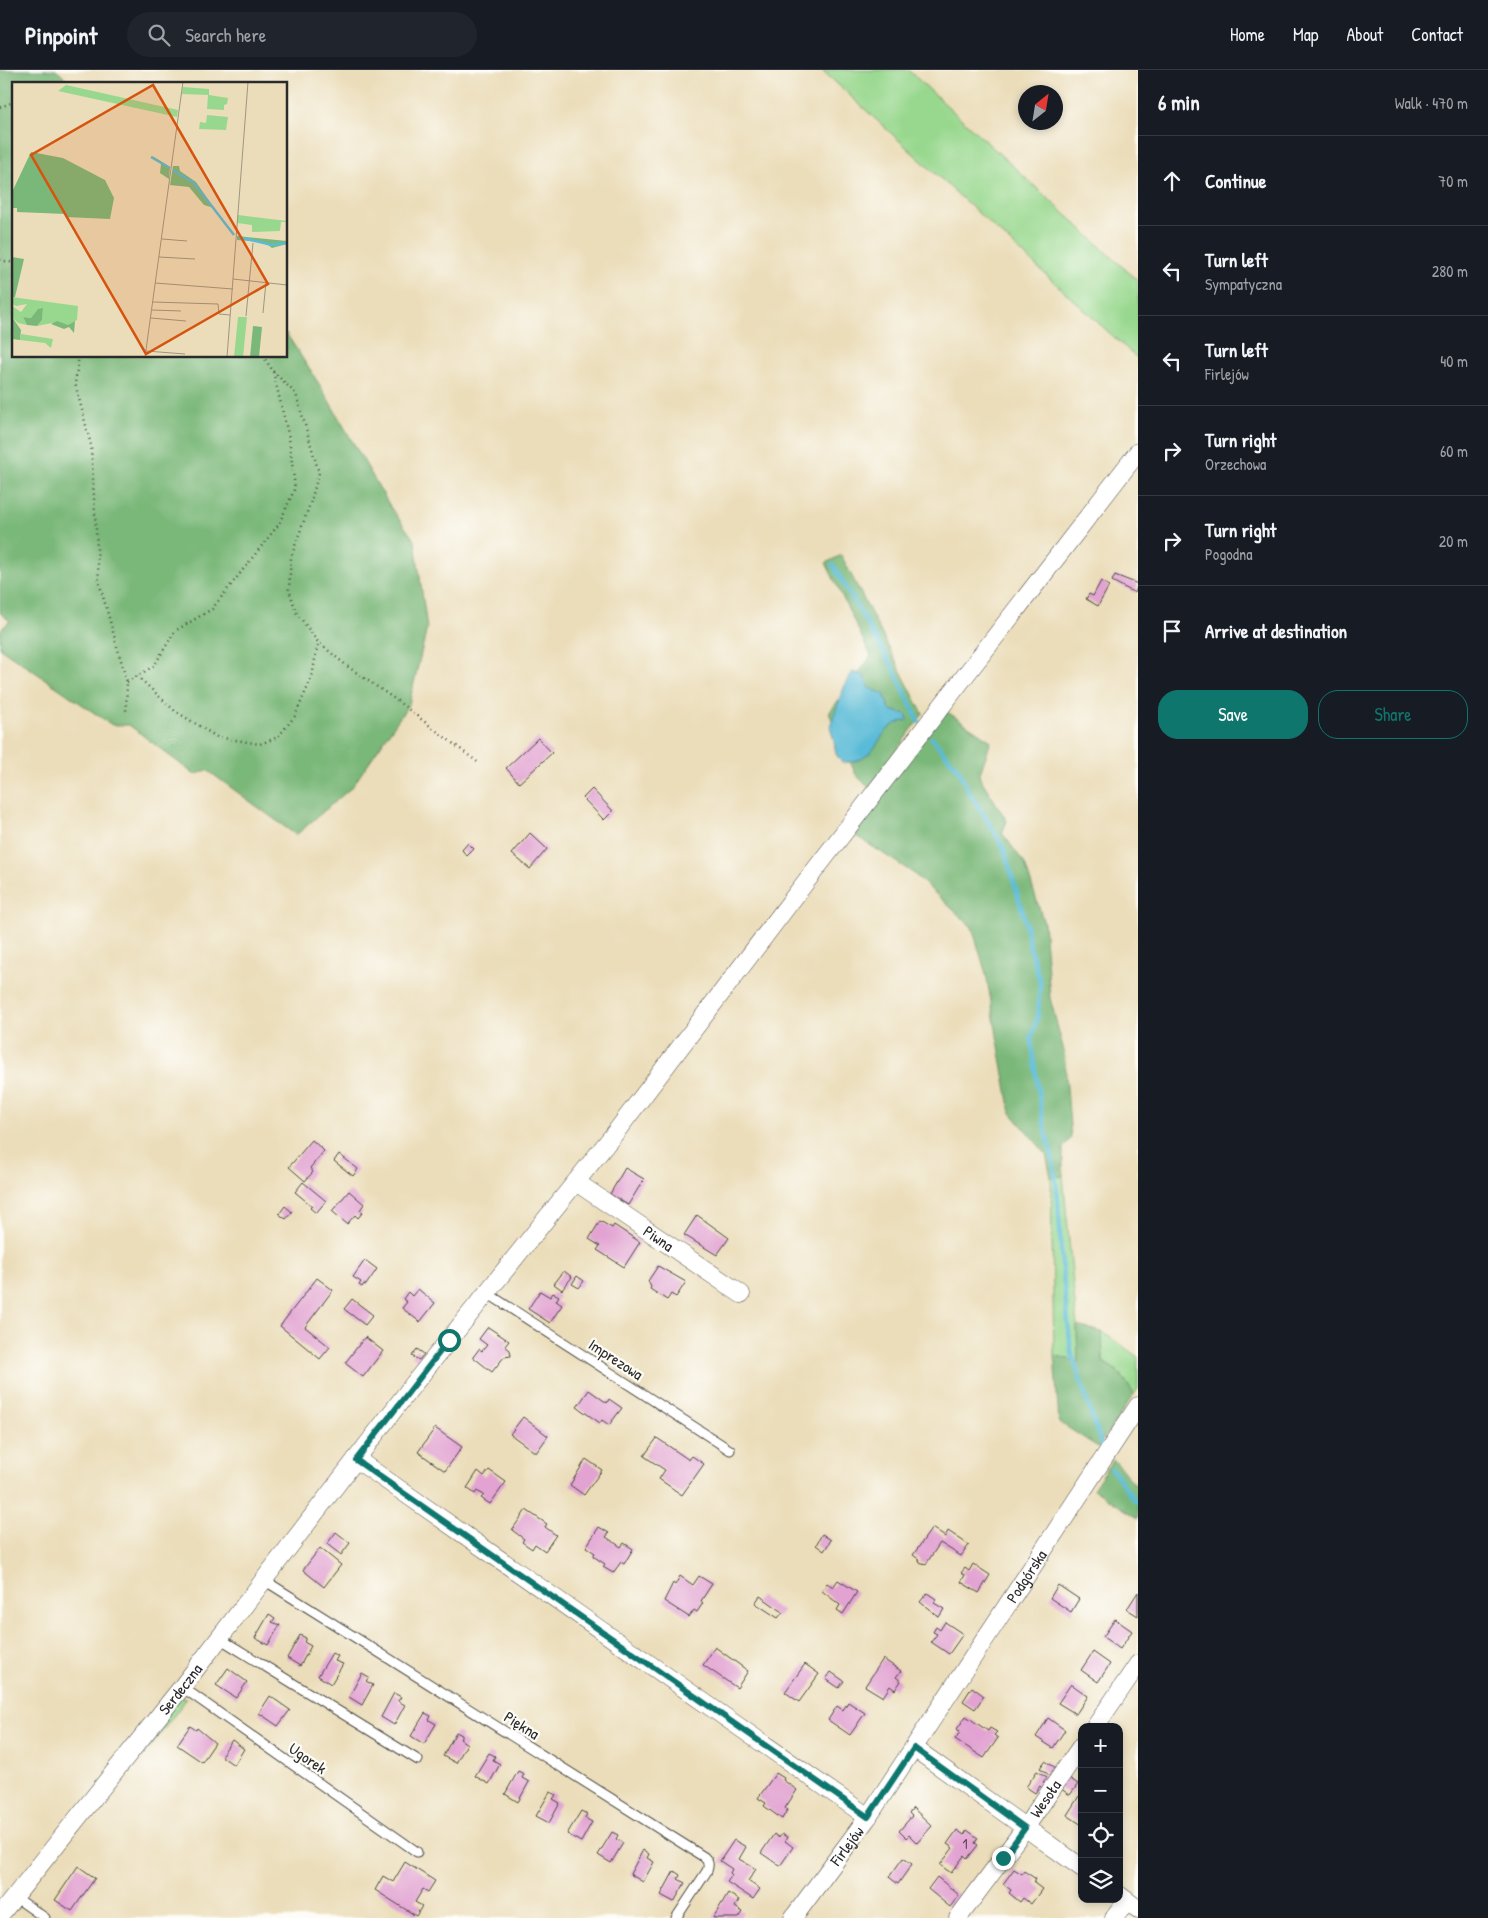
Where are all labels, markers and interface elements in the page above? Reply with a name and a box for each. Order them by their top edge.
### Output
search box [127,12,477,57]
text: Pinpoint [25,19,97,51]
icon: search [145,21,173,49]
text: Search here [185,22,266,48]
text: Home [1230,22,1265,47]
text: Map [1293,22,1318,47]
text: About [1346,22,1383,47]
text: Contact [1411,22,1463,47]
inset map [12,82,288,358]
north arrow [1018,85,1063,130]
text: 6 min [1158,88,1200,117]
text: Walk · 470 m [1395,92,1468,114]
icon: ahead [1158,167,1186,195]
text: Continue [1205,168,1266,194]
text: 70 m [1438,170,1468,192]
text: Turn left [1205,247,1268,273]
icon: left [1158,257,1186,285]
text: 280 m [1432,260,1468,282]
text: Sympatyczna [1205,273,1282,295]
text: Turn left [1205,337,1268,363]
icon: left [1158,347,1186,375]
text: 40 m [1440,350,1468,372]
text: Firlejów [1205,363,1249,385]
text: Turn right [1205,427,1276,453]
icon: right [1158,437,1186,465]
text: 60 m [1440,440,1468,462]
text: Orzechowa [1205,453,1266,475]
text: Turn right [1205,517,1276,543]
icon: right [1158,527,1186,555]
text: 20 m [1439,530,1468,552]
text: Pogodna [1205,543,1252,565]
icon: arrive [1158,617,1186,645]
text: Arrive at destination [1205,618,1347,644]
button: Save [1158,690,1308,739]
button: Share [1318,690,1468,739]
street label: Piwna [639,1220,678,1256]
route start [438,1329,461,1352]
street label: Imprezowa [584,1333,648,1385]
street label: Podgórska [1001,1545,1052,1607]
street label: Serdeczna [153,1659,207,1719]
street label: Piękna [500,1706,544,1744]
map controls [1078,1723,1123,1903]
button: + [1078,1723,1123,1768]
street label: Ugorek [285,1737,332,1779]
button: − [1078,1768,1123,1813]
street label: Wesoła [1025,1775,1066,1822]
button: locate [1078,1813,1123,1858]
street label: Firlejów [824,1821,869,1871]
house number: 1 [962,1834,968,1853]
route end [992,1847,1015,1870]
button: layers [1078,1858,1123,1903]

